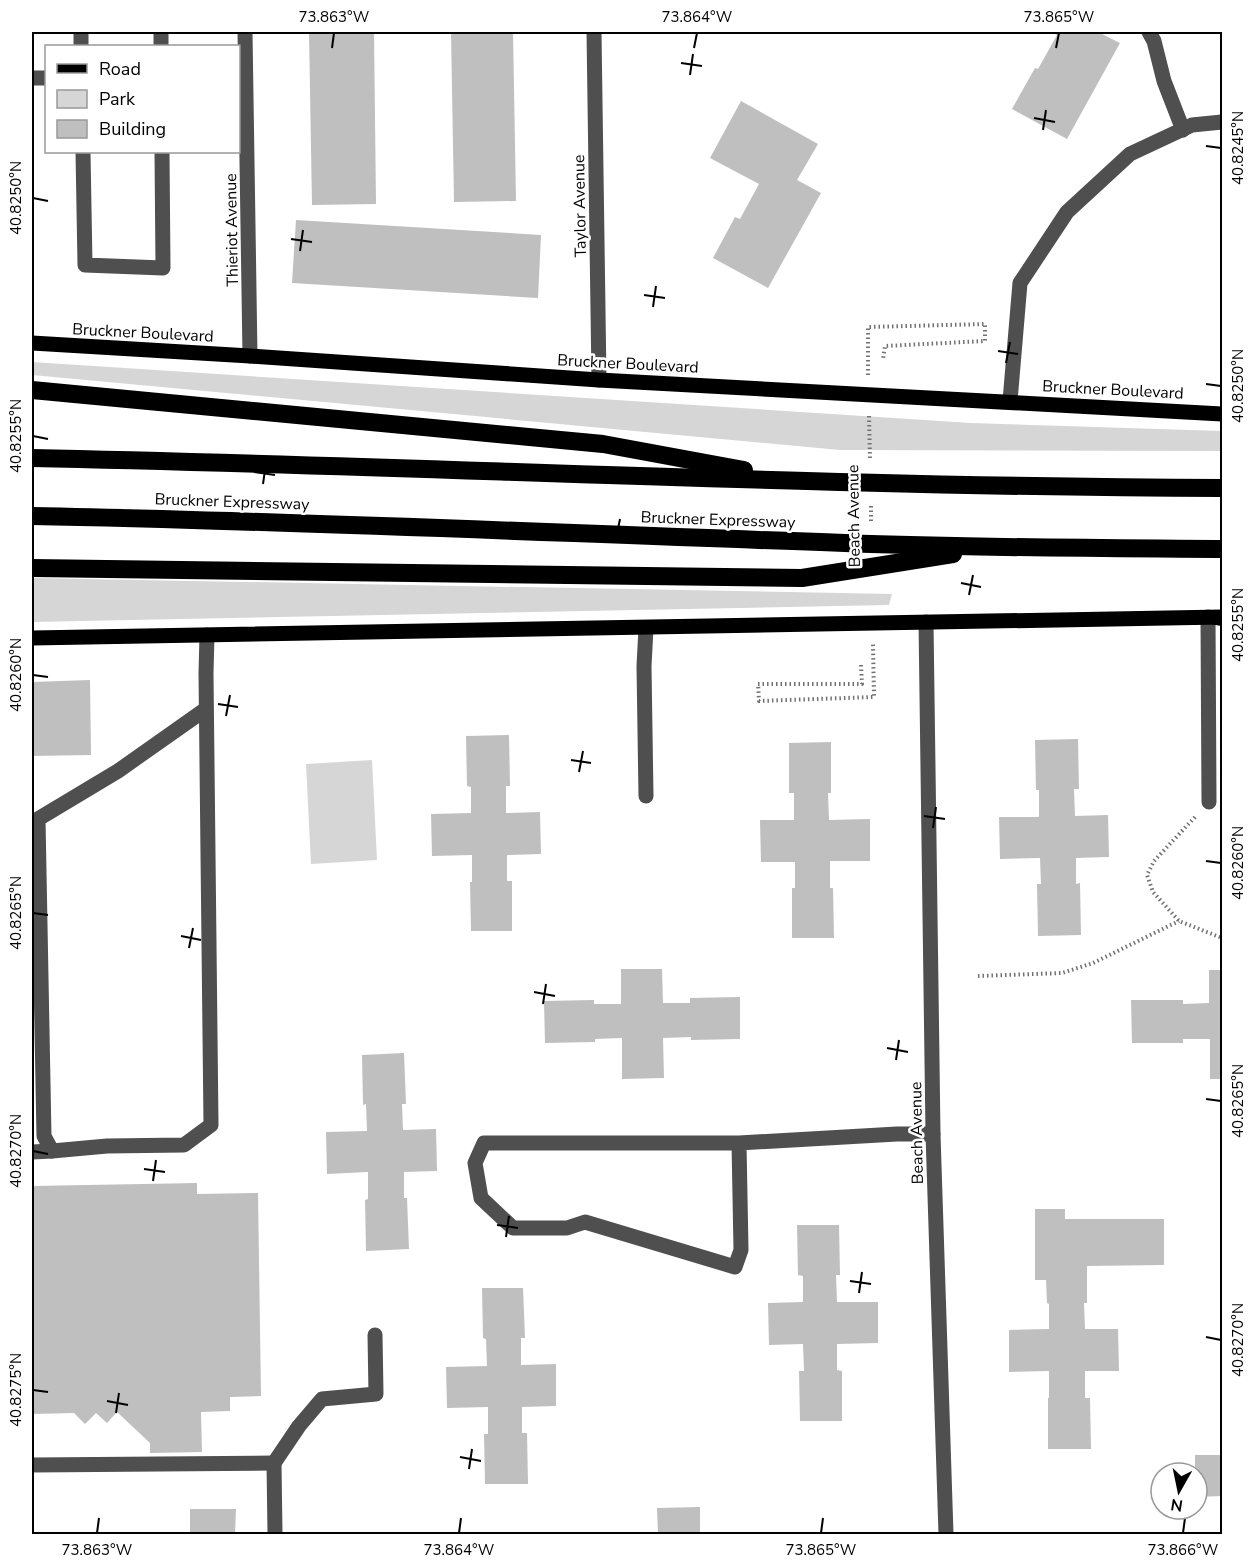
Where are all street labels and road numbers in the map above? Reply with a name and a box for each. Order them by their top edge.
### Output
street label: Taylor Avenue [568,154,592,258]
street label: Thieriot Avenue [220,173,244,287]
street label: Bruckner Boulevard [72,318,214,348]
street label: Bruckner Boulevard [557,349,699,379]
street label: Bruckner Boulevard [1042,375,1184,405]
street label: Beach Avenue [842,464,866,568]
street label: Bruckner Expressway [154,488,310,516]
street label: Bruckner Expressway [640,506,796,534]
street label: Beach Avenue [905,1081,929,1185]

